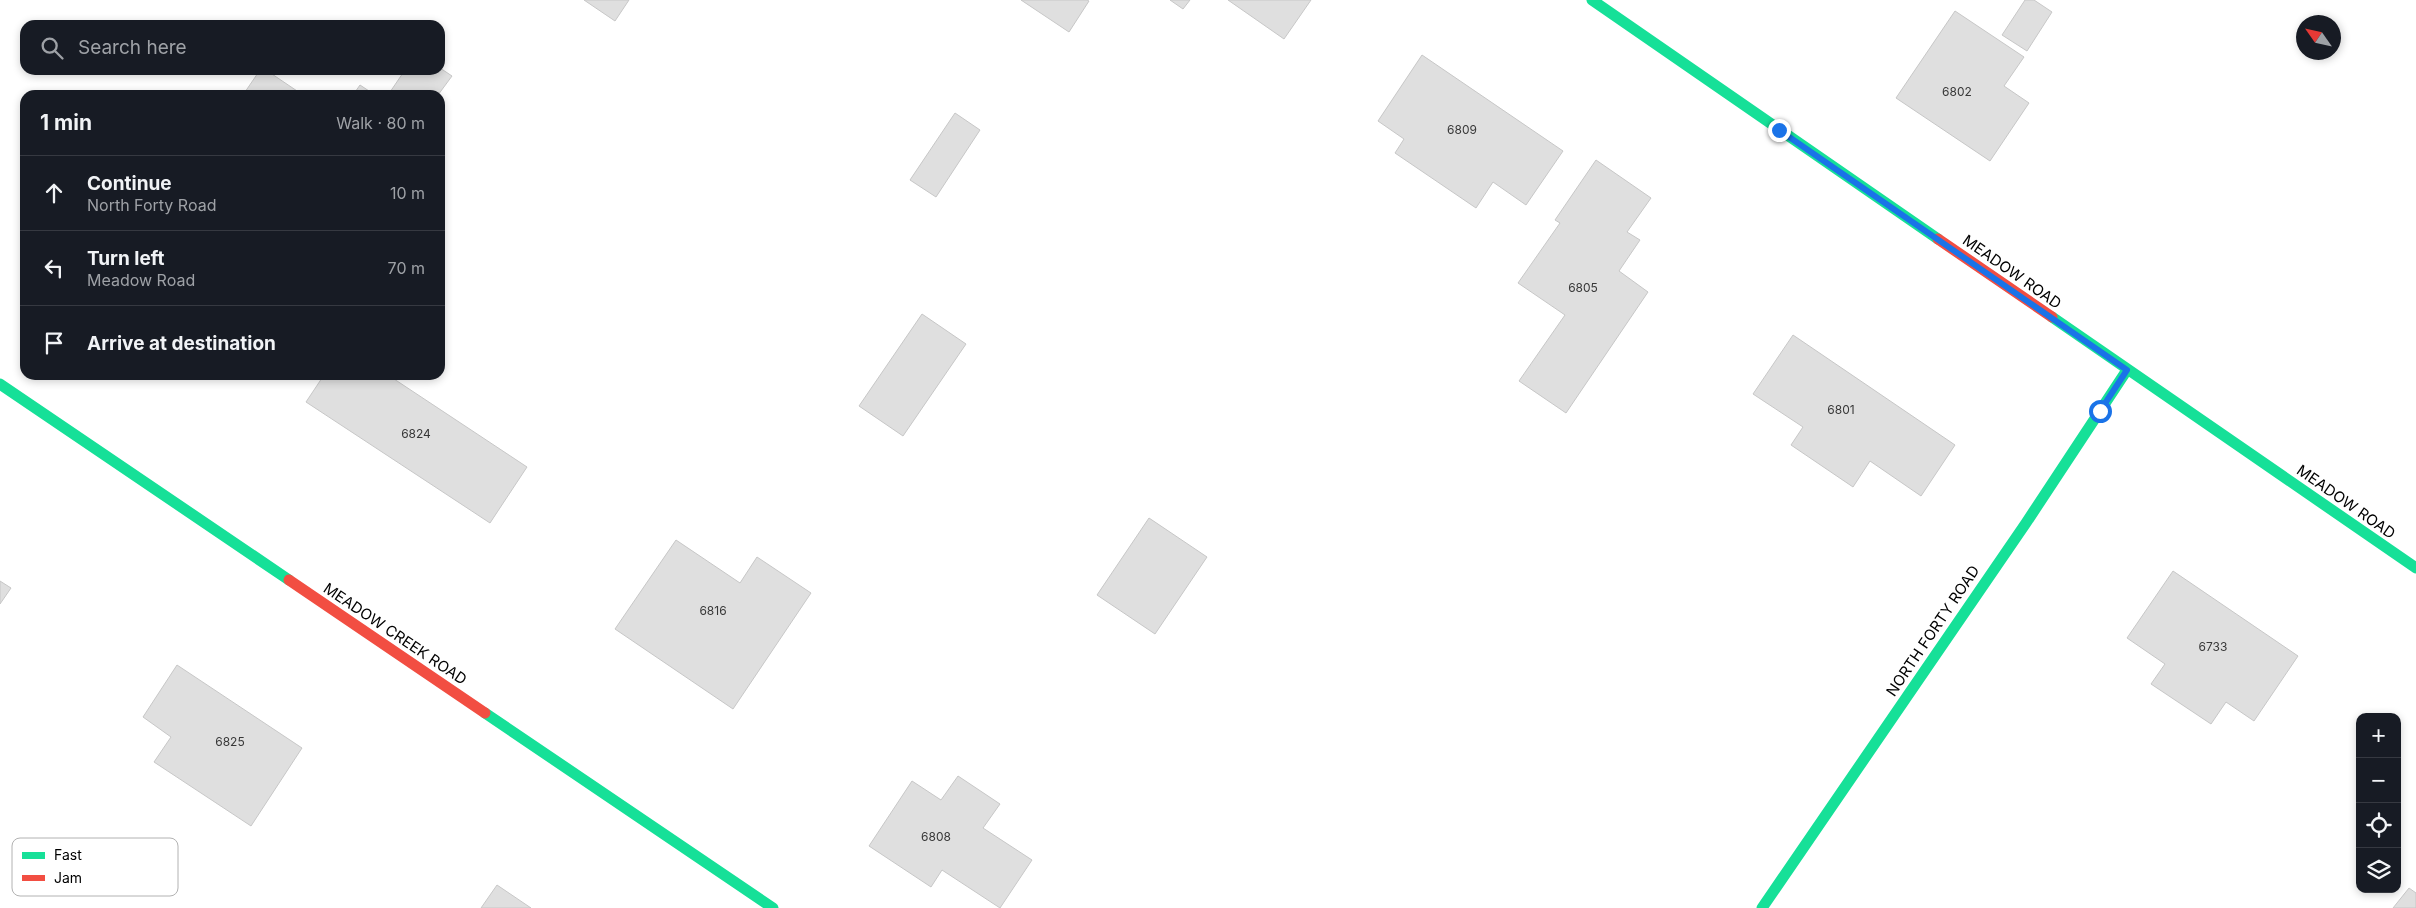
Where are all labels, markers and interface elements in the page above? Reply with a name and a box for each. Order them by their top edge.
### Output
north arrow [2296,15,2341,60]
search box [20,20,445,75]
icon: search [38,34,66,62]
text: Search here [78,36,187,59]
house number: 6802 [1942,84,1972,99]
text: 1 min [40,110,92,135]
text: Walk · 80 m [336,113,425,133]
route end [1768,119,1791,142]
house number: 6809 [1447,122,1477,137]
text: Continue [87,172,172,195]
icon: ahead [40,179,68,207]
text: 10 m [390,183,425,203]
text: North Forty Road [87,195,216,215]
street label: MEADOW ROAD [1959,231,2065,313]
text: Turn left [87,247,165,270]
icon: left [40,254,68,282]
text: 70 m [388,258,425,278]
text: Meadow Road [87,270,195,290]
house number: 6805 [1568,280,1598,295]
icon: arrive [40,329,68,357]
text: Arrive at destination [87,332,276,355]
route start [2089,400,2112,423]
house number: 6801 [1827,402,1855,417]
house number: 6824 [401,426,431,441]
street label: MEADOW ROAD [2293,461,2399,543]
street label: NORTH FORTY ROAD [1882,562,1983,700]
street label: MEADOW CREEK ROAD [320,578,471,689]
house number: 6816 [699,603,727,618]
house number: 6733 [2199,639,2227,654]
map controls [2356,713,2401,893]
button: + [2356,713,2401,758]
house number: 6825 [215,734,245,749]
button: − [2356,758,2401,803]
button: locate [2356,803,2401,848]
house number: 6808 [921,829,951,844]
legend [12,838,178,896]
text: Fast [54,846,82,863]
button: layers [2356,848,2401,893]
text: Jam [54,869,82,886]

